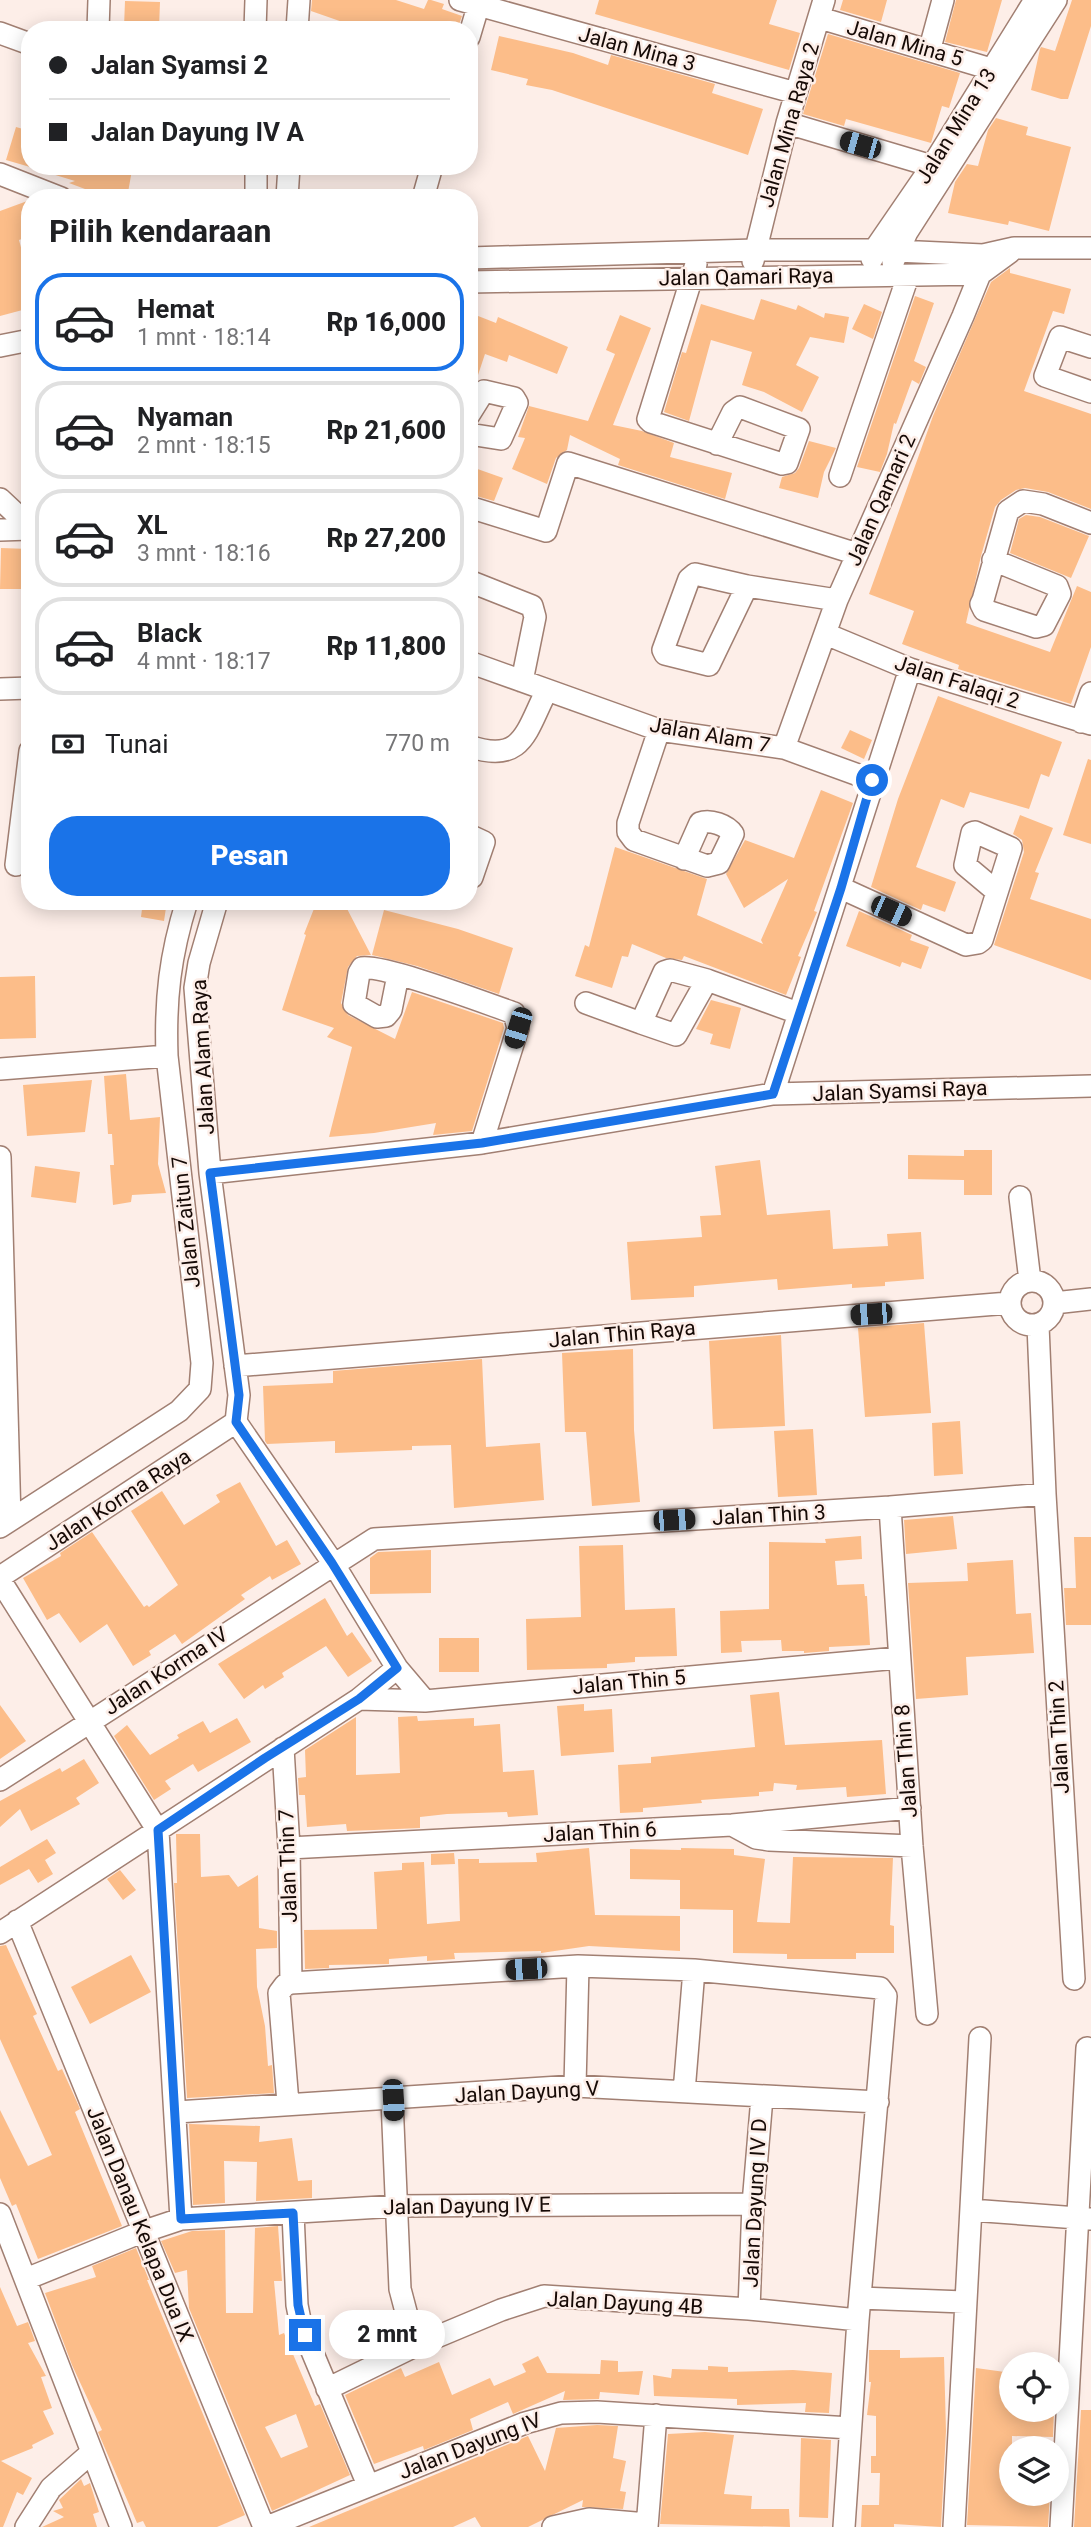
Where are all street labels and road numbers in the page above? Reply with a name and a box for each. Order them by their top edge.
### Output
street label: Jalan Mina 5 [844,15,966,71]
street label: Jalan Mina 3 [576,22,698,76]
street label: Jalan Mina Raya 2 [754,40,824,210]
street label: Jalan Mina 13 [911,64,1001,188]
street label: Jalan Qamari Raya [658,263,834,291]
street label: Jalan Qamari 2 [841,430,921,569]
street label: Jalan Falaqi 2 [892,651,1023,713]
street label: Jalan Alam 7 [648,713,772,757]
street label: Jalan Alam Raya [187,979,219,1135]
street label: Jalan Syamsi Raya [812,1076,988,1106]
street label: Jalan Zaitun 7 [167,1155,205,1289]
street label: Jalan Thin Raya [548,1316,696,1352]
street label: Jalan Korma Raya [41,1444,195,1556]
street label: Jalan Thin 3 [712,1500,826,1530]
street label: Jalan Korma IV [100,1622,233,1720]
street label: Jalan Thin 5 [571,1665,687,1699]
street label: Jalan Thin 2 [1044,1679,1074,1794]
street label: Jalan Thin 8 [890,1703,922,1819]
street label: Jalan Thin 7 [274,1809,302,1923]
street label: Jalan Thin 6 [543,1817,657,1847]
street label: Jalan Dayung V [454,2076,601,2108]
street label: Jalan Danau Kelapa Dua IX [82,2103,198,2345]
street label: Jalan Dayung IV D [739,2118,771,2288]
street label: Jalan Dayung IV E [383,2193,551,2219]
street label: Jalan Dayung 4B [546,2287,704,2319]
street label: Jalan Dayung IV [395,2408,545,2484]

